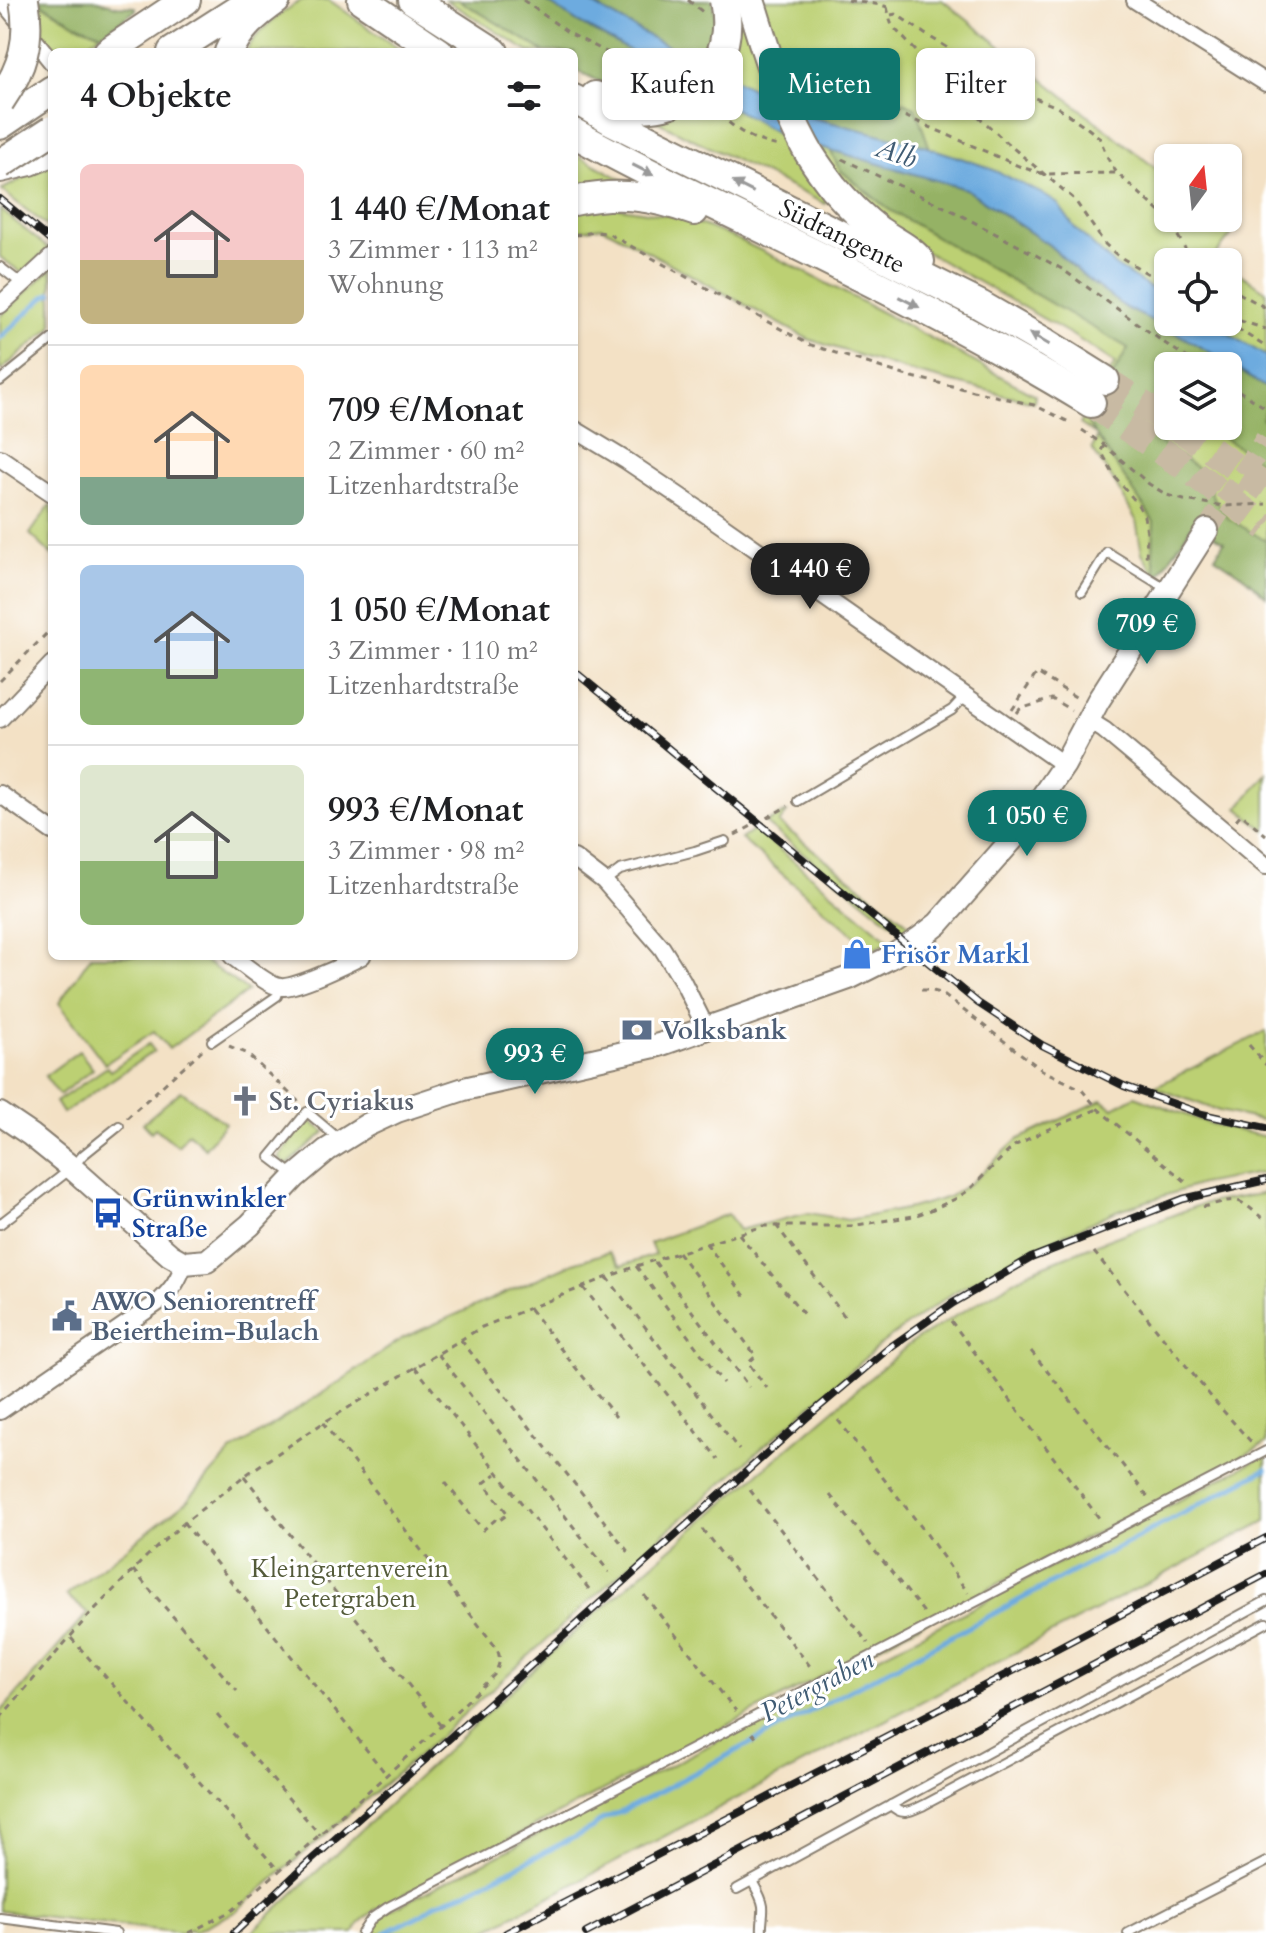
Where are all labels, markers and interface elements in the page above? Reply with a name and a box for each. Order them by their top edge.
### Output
chip: Kaufen [602,48,743,120]
chip: Mieten [759,48,900,120]
chip: Filter [916,48,1035,120]
text: 4 Objekte [80,73,232,119]
icon: filters [502,74,546,118]
water label: Alb [870,128,921,177]
north arrow [1154,144,1242,232]
map controls [1154,144,1242,440]
one-way arrow [632,162,654,176]
one-way arrow [731,180,754,193]
text: 1 440 €/Monat [328,186,550,232]
street label: Südtangente [773,190,911,282]
icon: home [144,196,240,292]
text: 3 Zimmer · 113 m² [328,232,538,267]
button: locate [1154,248,1242,336]
text: Wohnung [328,267,443,302]
one-way arrow [897,295,920,308]
one-way arrow [1028,332,1050,346]
button: layers [1154,352,1242,440]
text: 709 €/Monat [328,387,523,433]
icon: home [144,397,240,493]
text: 2 Zimmer · 60 m² [328,433,524,468]
text: Litzenhardtstraße [328,468,519,503]
pin: 1 440 € [736,543,884,611]
text: 1 440 € [769,551,851,586]
text: 1 050 €/Monat [328,587,550,633]
icon: home [144,597,240,693]
pin: 709 € [1091,598,1203,666]
text: 709 € [1116,606,1178,641]
text: 3 Zimmer · 110 m² [328,633,538,668]
text: Litzenhardtstraße [328,668,519,703]
text: 993 €/Monat [328,787,523,833]
pin: 1 050 € [953,790,1101,858]
icon: home [144,797,240,893]
text: 1 050 € [986,798,1068,833]
text: 3 Zimmer · 98 m² [328,833,524,868]
text: Litzenhardtstraße [328,868,519,903]
shop icon: Frisör Markl [840,937,874,971]
place label: Frisör Markl [881,937,1030,972]
bank icon: Volksbank [620,1013,654,1047]
place label: Volksbank [661,1013,788,1048]
pin: 993 € [479,1028,591,1096]
text: 993 € [504,1036,566,1071]
church icon: St. Cyriakus [228,1084,262,1118]
place label: St. Cyriakus [269,1084,414,1119]
place label: Grünwinkler Straße [132,1181,287,1246]
bus stop icon: Grünwinkler Straße [91,1196,125,1230]
place label: AWO Seniorentreff Beiertheim-Bulach [91,1284,319,1349]
public building icon: AWO Seniorentreff Beiertheim-Bulach [50,1299,84,1333]
park label: Kleingartenverein Petergraben [251,1551,449,1616]
water label: Petergraben [754,1640,881,1732]

